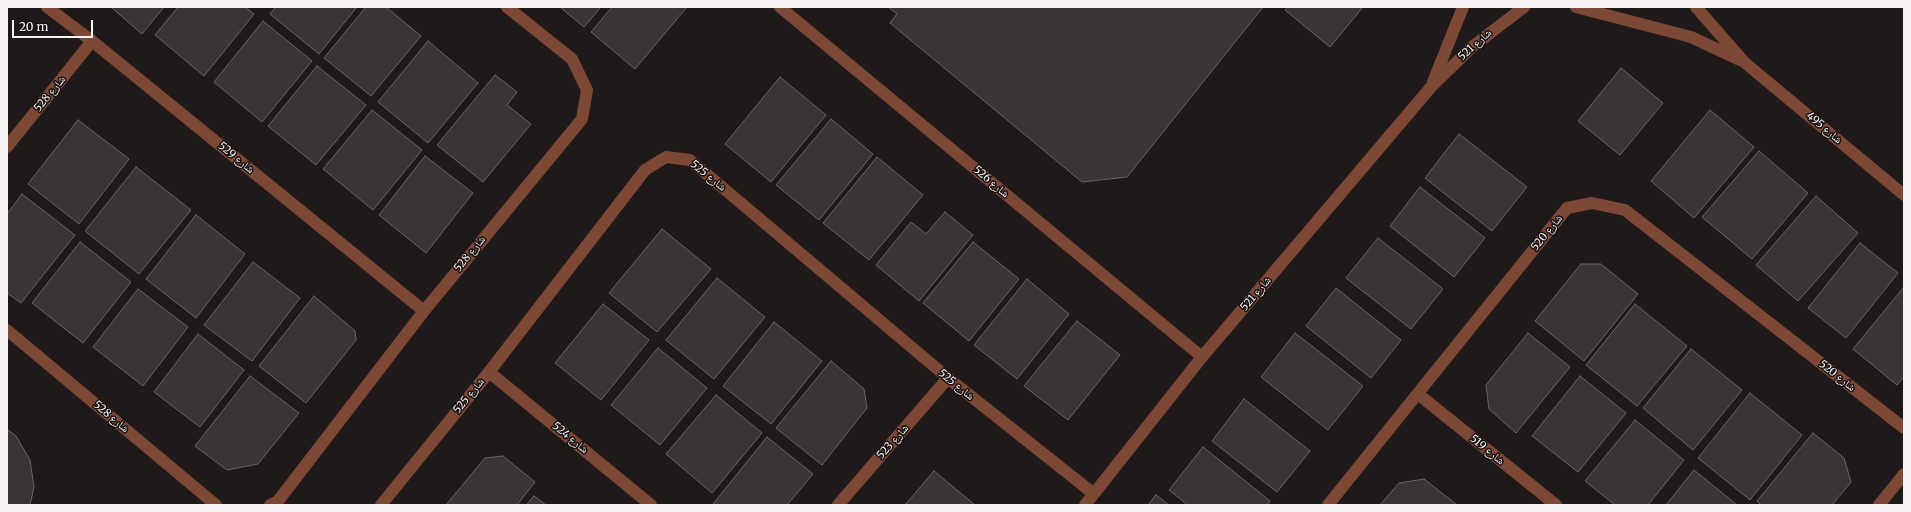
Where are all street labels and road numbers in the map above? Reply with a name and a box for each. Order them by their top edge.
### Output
street label: شارع 521 [1455,27,1495,63]
street label: شارع 528 [32,73,68,115]
street label: شارع 495 [1804,109,1844,147]
street label: شارع 529 [215,140,257,176]
street label: شارع 525 [688,158,728,194]
street label: شارع 526 [971,163,1011,201]
street label: شارع 520 [1528,212,1566,254]
street label: شارع 528 [452,233,488,275]
street label: شارع 521 [1238,274,1274,314]
street label: شارع 520 [1816,358,1858,394]
street label: شارع 525 [936,367,976,403]
street label: شارع 525 [451,376,487,416]
street label: شارع 528 [91,398,131,436]
street label: شارع 524 [549,420,591,456]
street label: شارع 523 [874,422,912,462]
street label: شارع 519 [1467,432,1507,468]

